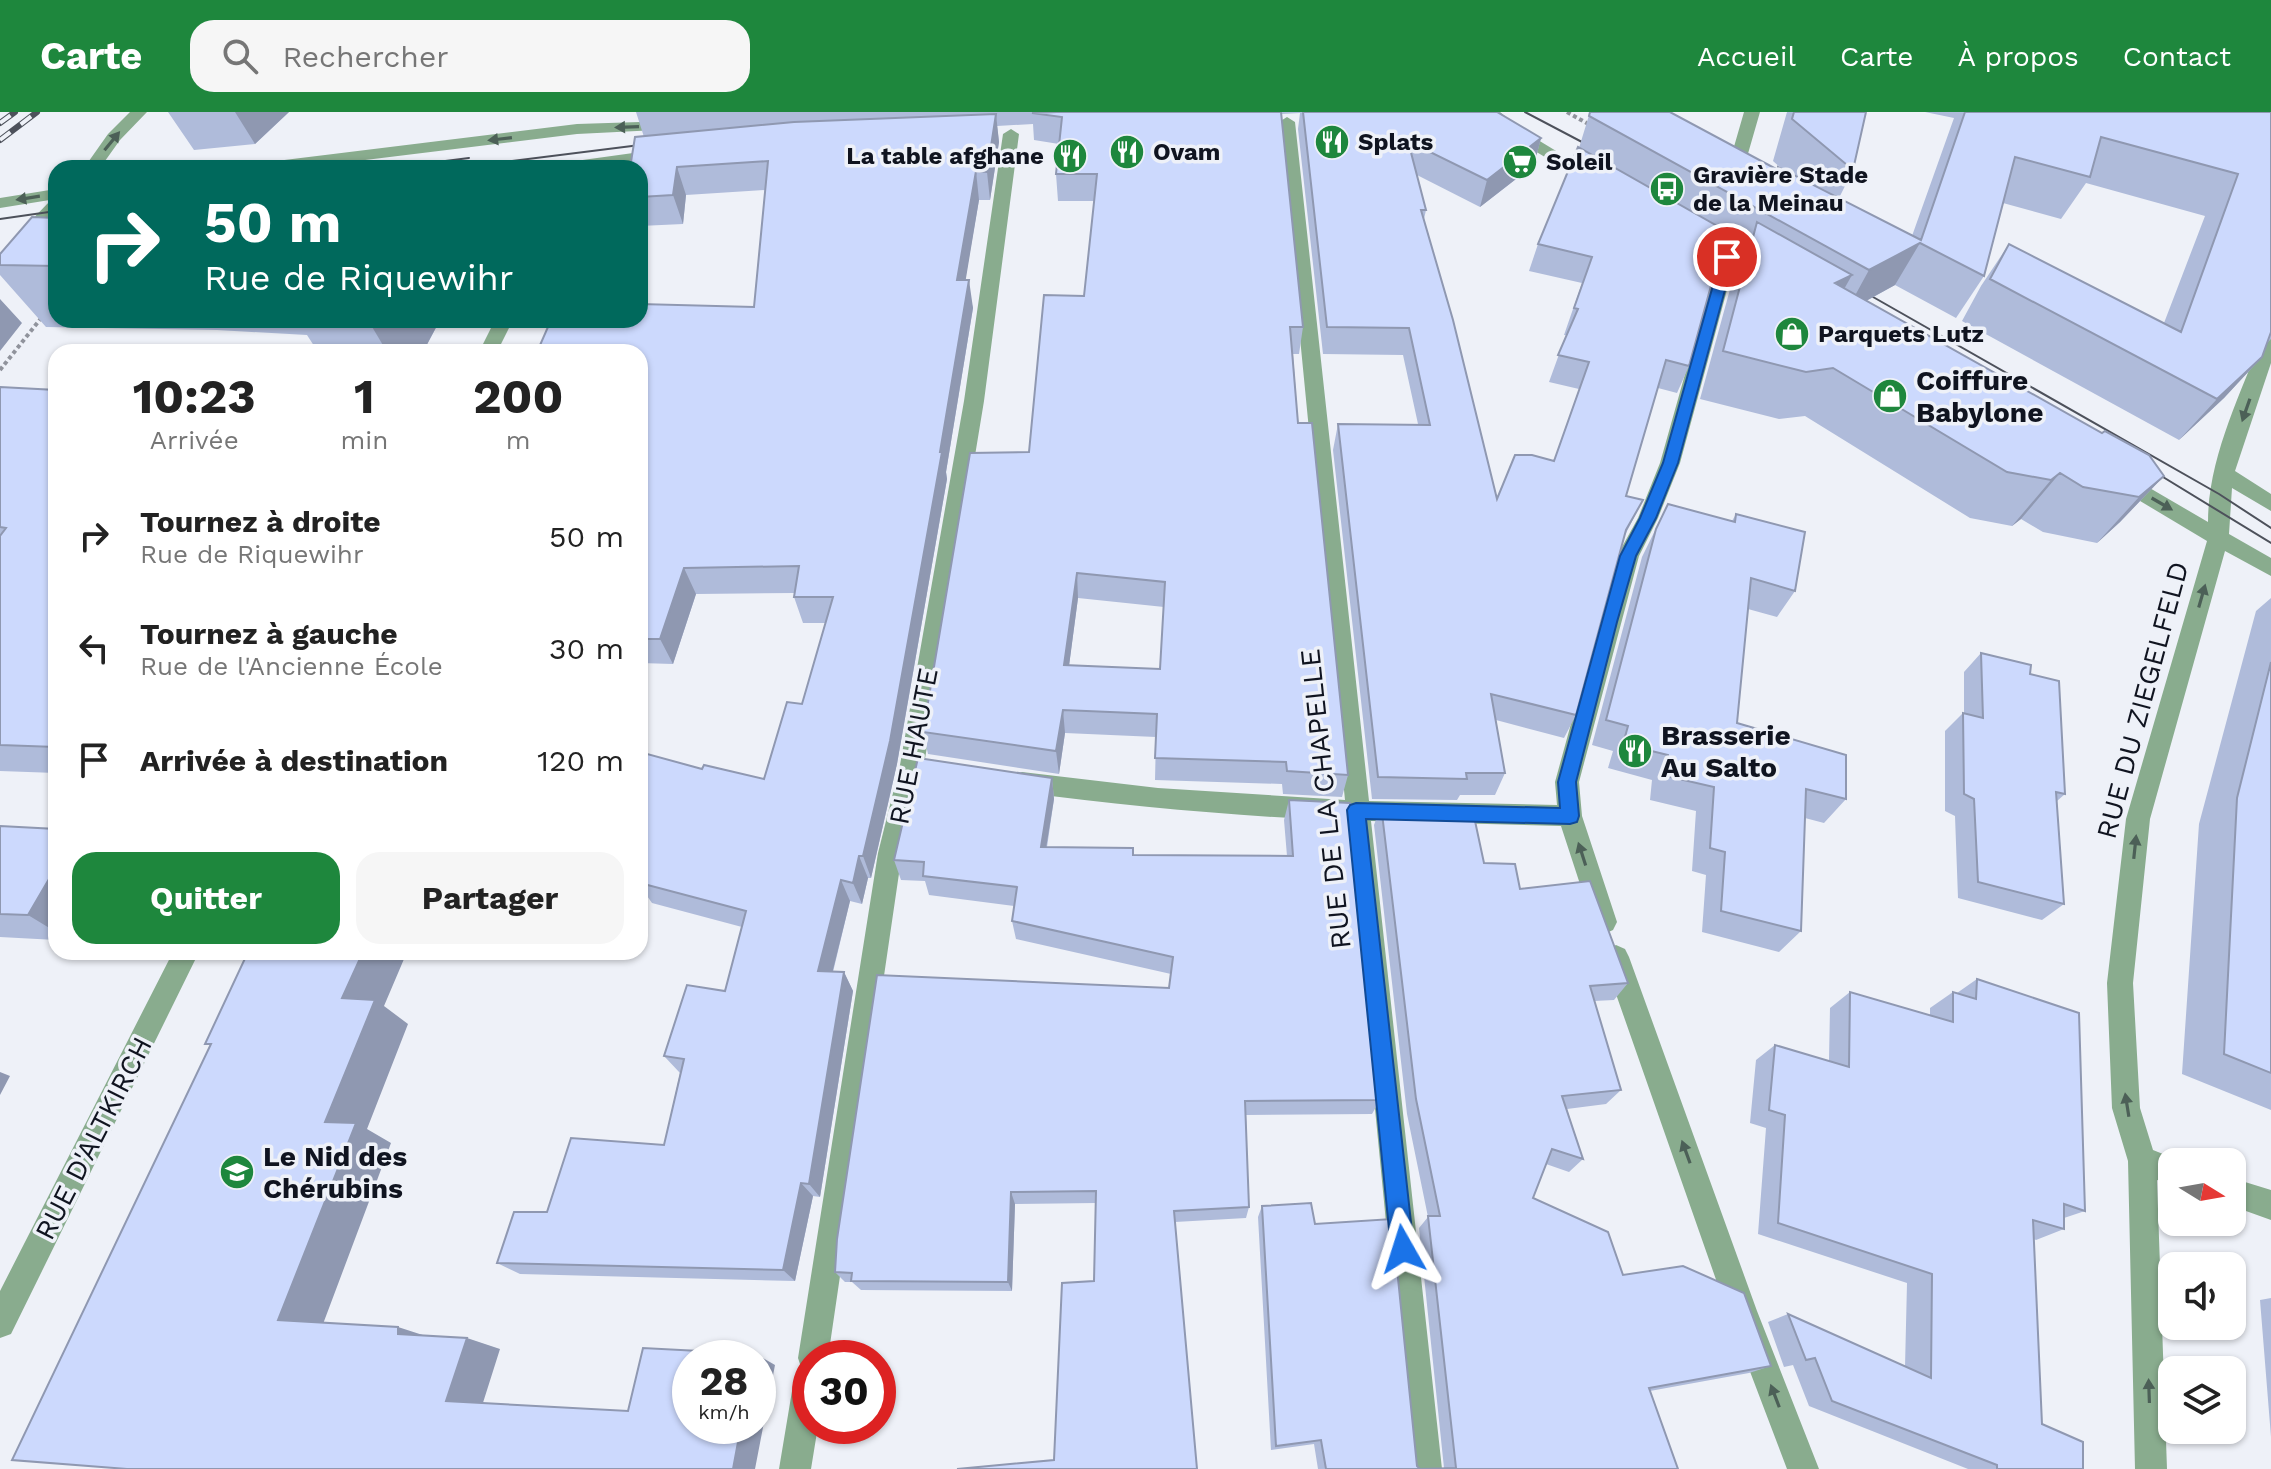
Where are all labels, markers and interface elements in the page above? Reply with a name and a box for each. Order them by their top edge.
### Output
search box [190,20,750,92]
text: Carte [40,34,142,78]
icon: search [218,34,262,78]
text: Rechercher [282,39,449,74]
text: Accueil [1697,40,1796,73]
text: Carte [1840,40,1914,73]
text: À propos [1958,40,2079,73]
text: Contact [2123,40,2231,73]
one-way arrow [614,121,639,134]
restaurant icon: Splats [1313,123,1351,161]
place label: Splats [1358,128,1433,156]
one-way arrow [103,131,120,151]
one-way arrow [487,132,512,145]
restaurant icon: Ovam [1108,133,1146,171]
restaurant icon: La table afghane [1051,137,1089,175]
place label: Ovam [1153,138,1220,166]
place label: La table afghane [846,142,1044,170]
supermarket icon: Soleil [1501,143,1539,181]
place label: Soleil [1546,148,1613,176]
place label: Gravière Stade de la Meinau [1693,161,1868,217]
bus stop icon: Gravière Stade de la Meinau [1648,170,1686,208]
text: 50 m [204,190,341,256]
one-way arrow [15,192,40,205]
icon: right [72,192,176,296]
pin [1693,223,1761,291]
icon: arrive [1705,235,1749,279]
text: Rue de Riquewihr [204,257,514,299]
shop icon: Parquets Lutz [1773,315,1811,353]
place label: Parquets Lutz [1818,320,1984,348]
place label: Coiffure Babylone [1916,364,2043,429]
text: 10:23 [133,368,256,425]
text: 1 [354,368,375,425]
text: 200 [473,368,563,425]
shop icon: Coiffure Babylone [1871,377,1909,415]
one-way arrow [2239,399,2251,423]
text: Arrivée [150,425,239,455]
text: min [340,425,388,455]
text: m [506,425,531,455]
one-way arrow [2151,497,2173,511]
text: Tournez à droite [140,504,381,539]
icon: right [72,514,116,558]
text: 50 m [549,519,624,554]
text: Rue de Riquewihr [140,539,364,569]
street label: RUE DU ZIEGELFELD [2090,558,2195,842]
one-way arrow [2196,584,2209,608]
text: Tournez à gauche [140,616,398,651]
icon: left [72,626,116,670]
text: 30 m [549,631,624,666]
street label: RUE DE LA CHAPELLE [1293,647,1358,951]
text: Rue de l'Ancienne École [140,651,443,681]
street label: RUE HAUTE [882,665,945,827]
place label: Brasserie Au Salto [1661,719,1791,784]
restaurant icon: Brasserie Au Salto [1616,732,1654,770]
icon: arrive [72,738,116,782]
text: Arrivée à destination [140,743,448,778]
text: 120 m [537,743,624,778]
one-way arrow [2128,834,2141,859]
one-way arrow [1575,841,1588,865]
button: Quitter [72,852,340,944]
button: Partager [356,852,624,944]
street label: RUE D'ALTKIRCH [28,1031,159,1245]
one-way arrow [2120,1093,2133,1118]
place label: Le Nid des Chérubins [263,1140,407,1205]
one-way arrow [1679,1140,1691,1164]
north arrow [2158,1148,2246,1236]
map controls [2158,1148,2246,1444]
school or university icon: Le Nid des Chérubins [218,1153,256,1191]
position arrow [1361,1207,1445,1291]
button: sound [2158,1252,2246,1340]
speed limit sign: 30 [792,1340,896,1444]
button: layers [2158,1356,2246,1444]
text: 28 [700,1358,748,1405]
one-way arrow [2142,1378,2155,1403]
one-way arrow [1768,1384,1781,1408]
text: km/h [698,1400,750,1424]

